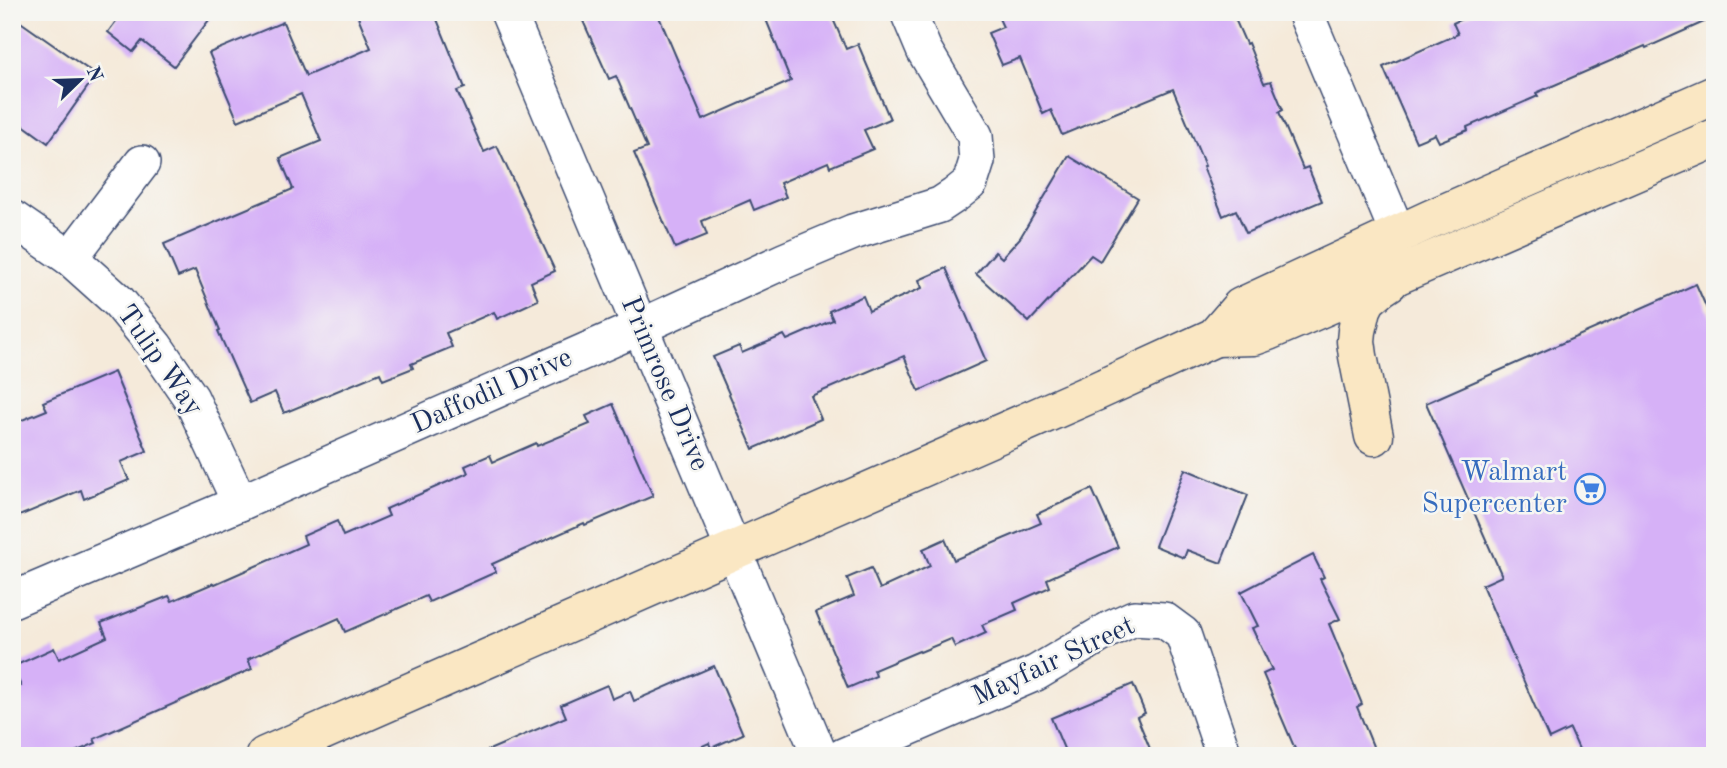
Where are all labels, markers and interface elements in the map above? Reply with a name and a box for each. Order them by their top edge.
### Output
north arrow [46,46,116,116]
text: N [82,64,105,85]
street label: Primrose Drive [615,293,713,475]
street label: Tulip Way [111,300,207,422]
street label: Daffodil Drive [407,344,577,440]
place label: Walmart Supercenter [1421,459,1567,519]
supermarket icon: Walmart Supercenter [1573,472,1607,506]
street label: Mayfair Street [968,612,1140,712]

